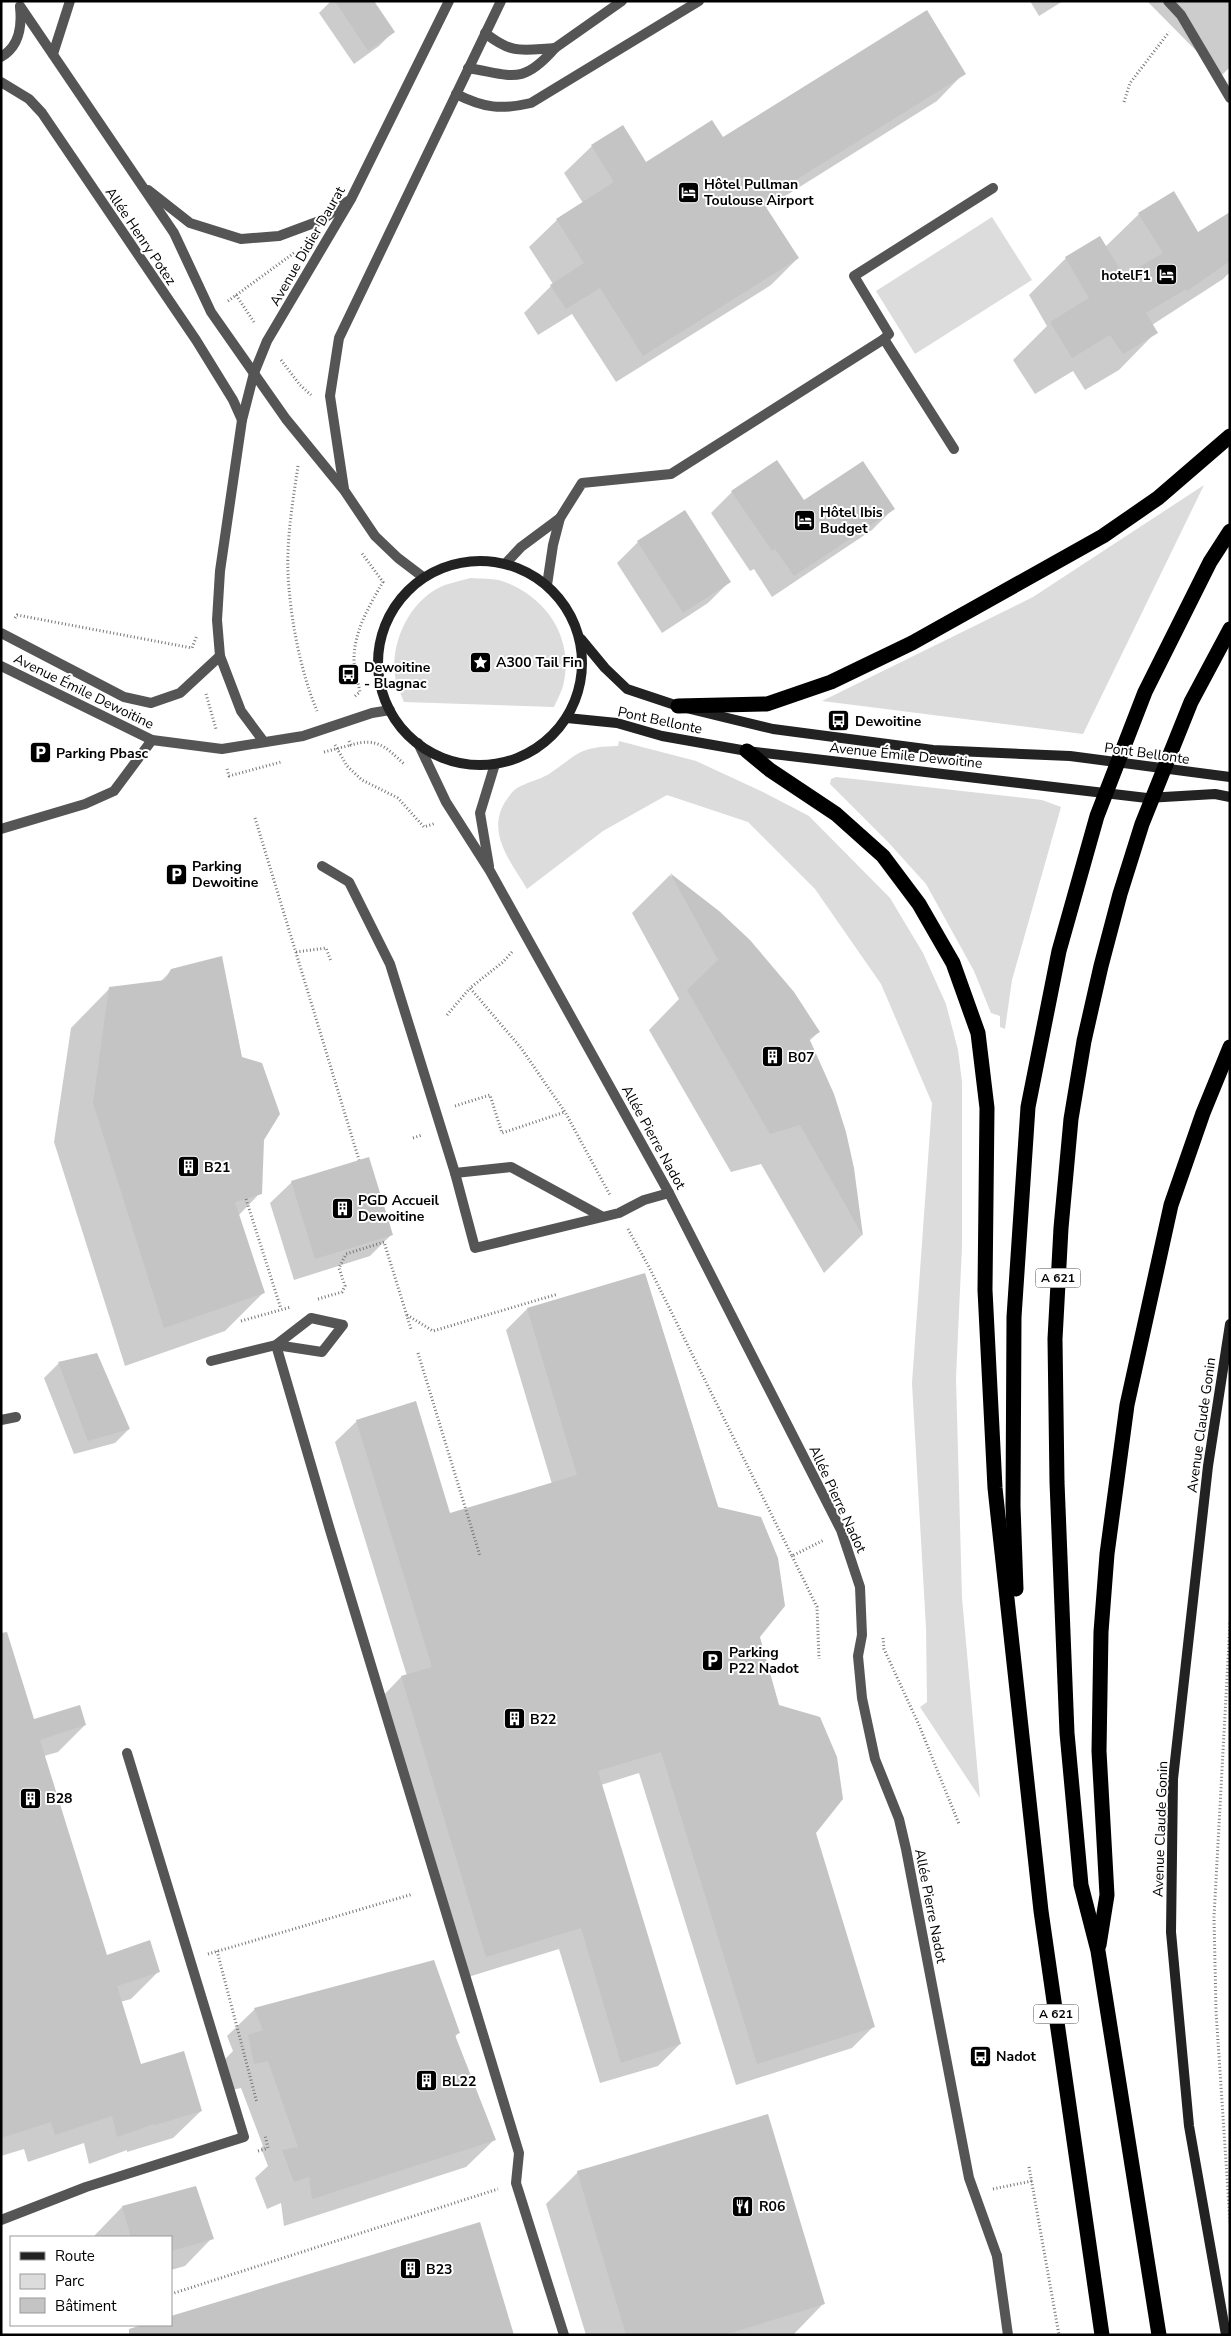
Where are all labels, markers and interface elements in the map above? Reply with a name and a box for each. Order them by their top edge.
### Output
place label: Hôtel Pullman Toulouse Airport [704,175,814,210]
hotel icon: Hôtel Pullman Toulouse Airport [676,180,700,204]
street label: Avenue Didier Daurat [265,183,350,310]
street label: Allée Henry Potez [101,184,181,289]
hotel icon: hotelF1 [1155,263,1179,287]
place label: hotelF1 [1101,266,1151,285]
place label: Hôtel Ibis Budget [820,503,883,538]
hotel icon: Hôtel Ibis Budget [792,508,816,532]
street label: Avenue Émile Dewoitine [11,649,157,734]
place icon: A300 Tail Fin [468,650,492,674]
place label: A300 Tail Fin [496,653,582,672]
place label: Dewoitine - Blagnac [364,658,431,693]
bus stop icon: Dewoitine - Blagnac [336,663,360,687]
street label: Pont Bellonte [616,702,704,739]
bus stop icon: Dewoitine [827,709,851,733]
place label: Dewoitine [855,712,922,731]
street label: Avenue Émile Dewoitine [828,738,983,773]
street label: Pont Bellonte [1103,738,1191,769]
parking icon: Parking Pbasc [28,741,52,765]
place label: Parking Pbasc [56,744,148,763]
place label: Parking Dewoitine [192,857,259,892]
parking icon: Parking Dewoitine [164,862,188,886]
building icon: B07 [760,1045,784,1069]
place label: B07 [788,1048,814,1067]
street label: Allée Pierre Nadot [617,1082,690,1193]
building icon: B21 [176,1155,200,1179]
place label: B21 [204,1158,230,1177]
place label: PGD Accueil Dewoitine [358,1191,439,1226]
building icon: PGD Accueil Dewoitine [330,1196,354,1220]
road number: A 621 [1036,1268,1080,1288]
street label: Avenue Claude Gonin [1183,1356,1220,1494]
street label: Allée Pierre Nadot [804,1443,871,1556]
place label: Parking P22 Nadot [729,1643,799,1678]
parking icon: Parking P22 Nadot [701,1648,725,1672]
building icon: B22 [502,1707,526,1731]
place label: B22 [530,1710,556,1729]
street label: Avenue Claude Gonin [1149,1761,1172,1898]
building icon: B28 [18,1786,42,1810]
place label: B28 [46,1789,72,1808]
street label: Allée Pierre Nadot [910,1847,951,1965]
road number: A 621 [1034,2005,1078,2024]
bus stop icon: Nadot [968,2044,992,2068]
place label: Nadot [996,2047,1037,2066]
building icon: BL22 [414,2069,438,2093]
place label: BL22 [442,2072,476,2091]
restaurant icon: R06 [731,2194,755,2218]
place label: R06 [759,2197,785,2216]
legend [10,2236,172,2326]
text: Route [55,2246,95,2266]
building icon: B23 [398,2257,422,2281]
place label: B23 [426,2260,452,2279]
text: Parc [55,2271,84,2291]
text: Bâtiment [55,2296,117,2316]

